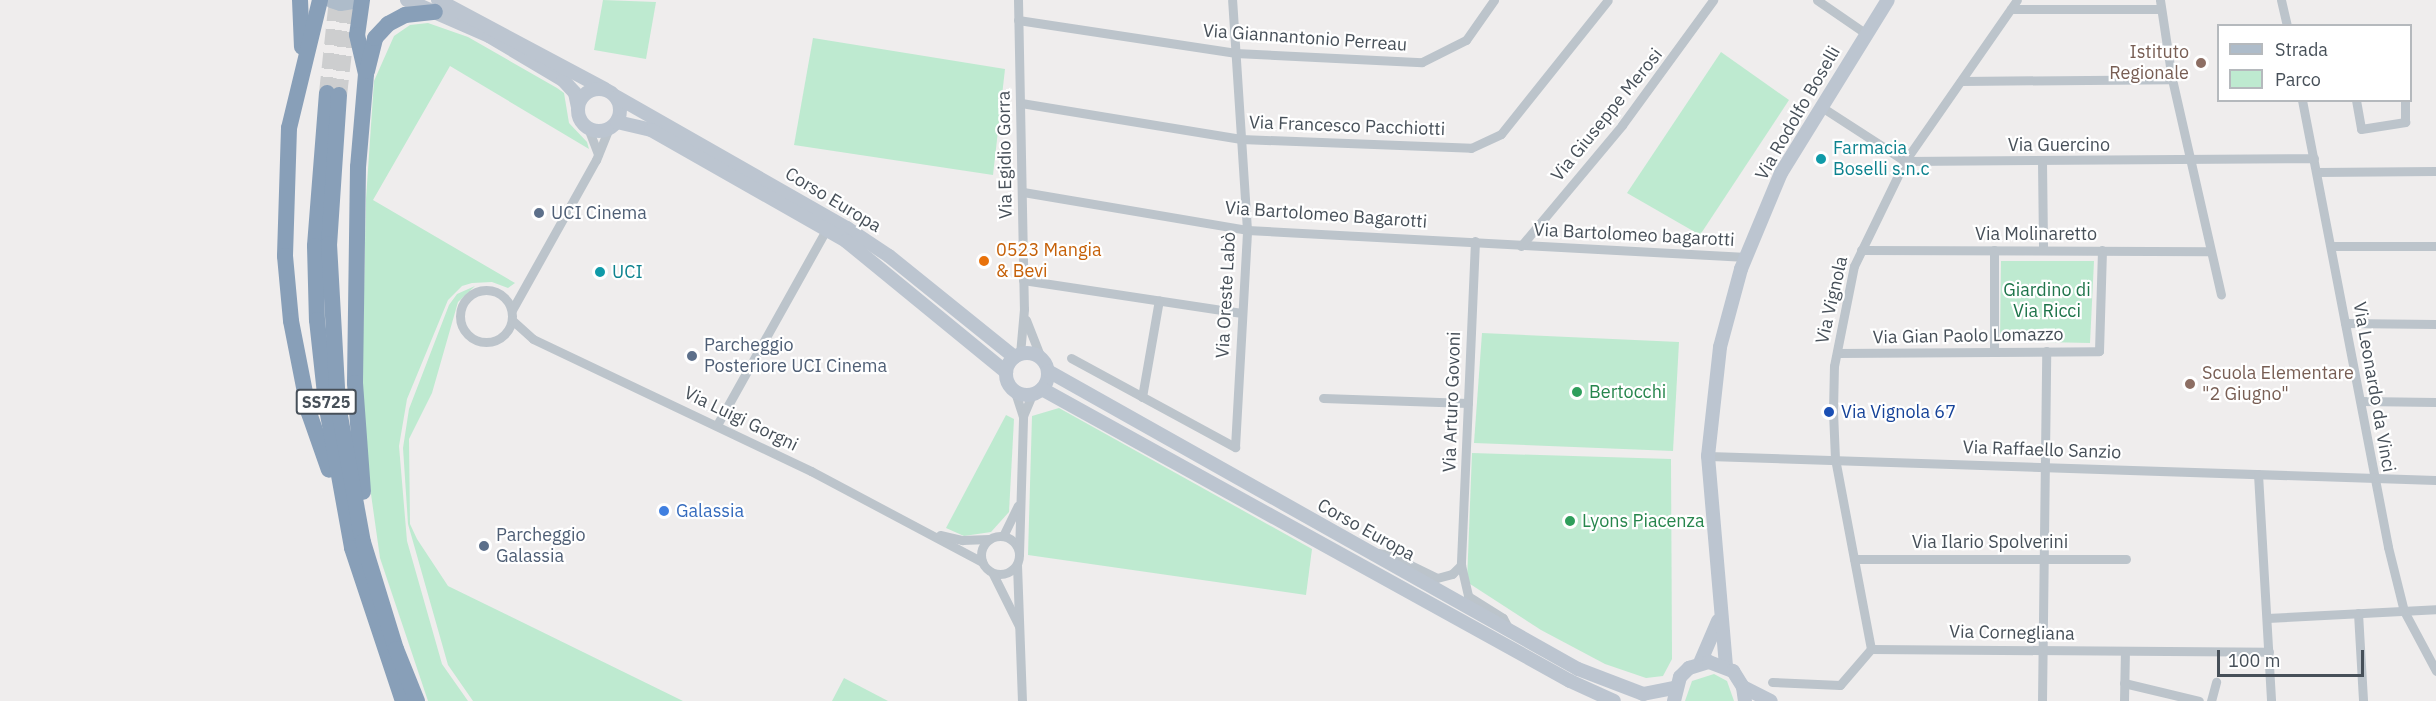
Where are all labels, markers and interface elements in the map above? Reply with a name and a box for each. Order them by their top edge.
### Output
street label: Via Giannantonio Perreau [1202,20,1408,56]
legend [2217,24,2412,102]
text: Strada [2275,38,2328,61]
street label: Via Rodolfo Boselli [1751,42,1845,184]
place label: Istituto Regionale [2109,42,2189,84]
street label: Via Giuseppe Merosi [1547,44,1667,186]
marker: Istituto Regionale [2194,56,2208,70]
text: Parco [2275,68,2321,91]
street label: Via Egidio Gorra [993,91,1017,219]
street label: Via Francesco Pacchiotti [1248,112,1446,140]
street label: Via Guercino [2008,134,2110,156]
place label: Farmacia Boselli s.n.c [1833,138,1929,180]
marker: Farmacia Boselli s.n.c [1814,152,1828,166]
street label: Corso Europa [781,163,885,237]
street label: Via Bartolomeo Bagarotti [1224,197,1428,233]
place label: UCI Cinema [551,202,647,224]
marker: UCI Cinema [532,206,546,220]
street label: Via Bartolomeo bagarotti [1533,219,1735,251]
street label: Via Molinaretto [1975,223,2097,245]
street label: Via Oreste Labò [1212,231,1240,359]
place label: 0523 Mangia & Bevi [996,240,1102,282]
marker: 0523 Mangia & Bevi [977,254,991,268]
street label: Via Vignola [1811,254,1853,346]
place label: UCI [612,261,643,283]
marker: UCI [593,265,607,279]
park label: Giardino di Via Ricci [2003,280,2091,322]
street label: Via Leonardo da Vinci [2348,300,2400,474]
street label: Via Gian Paolo Lomazzo [1872,324,2064,348]
street label: Via Arturo Govoni [1439,331,1465,473]
place label: Parcheggio Posteriore UCI Cinema [704,335,887,378]
marker: Parcheggio Posteriore UCI Cinema [685,349,699,363]
place label: Scuola Elementare "2 Giugno" [2202,363,2354,406]
marker: Scuola Elementare "2 Giugno" [2183,377,2197,391]
place label: Bertocchi [1589,381,1666,403]
street label: Via Luigi Gorgni [680,382,802,456]
marker: Bertocchi [1570,385,1584,399]
road number: SS725 [294,389,358,415]
place label: Via Vignola 67 [1841,401,1956,423]
marker: Via Vignola 67 [1822,405,1836,419]
street label: Via Raffaello Sanzio [1962,436,2122,464]
street label: Corso Europa [1313,494,1419,566]
place label: Galassia [676,500,744,522]
marker: Galassia [657,504,671,518]
place label: Lyons Piacenza [1582,510,1705,532]
marker: Lyons Piacenza [1563,514,1577,528]
place label: Parcheggio Galassia [496,525,586,568]
street label: Via Ilario Spolverini [1912,531,2068,553]
marker: Parcheggio Galassia [477,539,491,553]
street label: Via Cornegliana [1949,621,2075,645]
scale bar [2220,638,2367,676]
text: 100 m [2228,649,2280,672]

